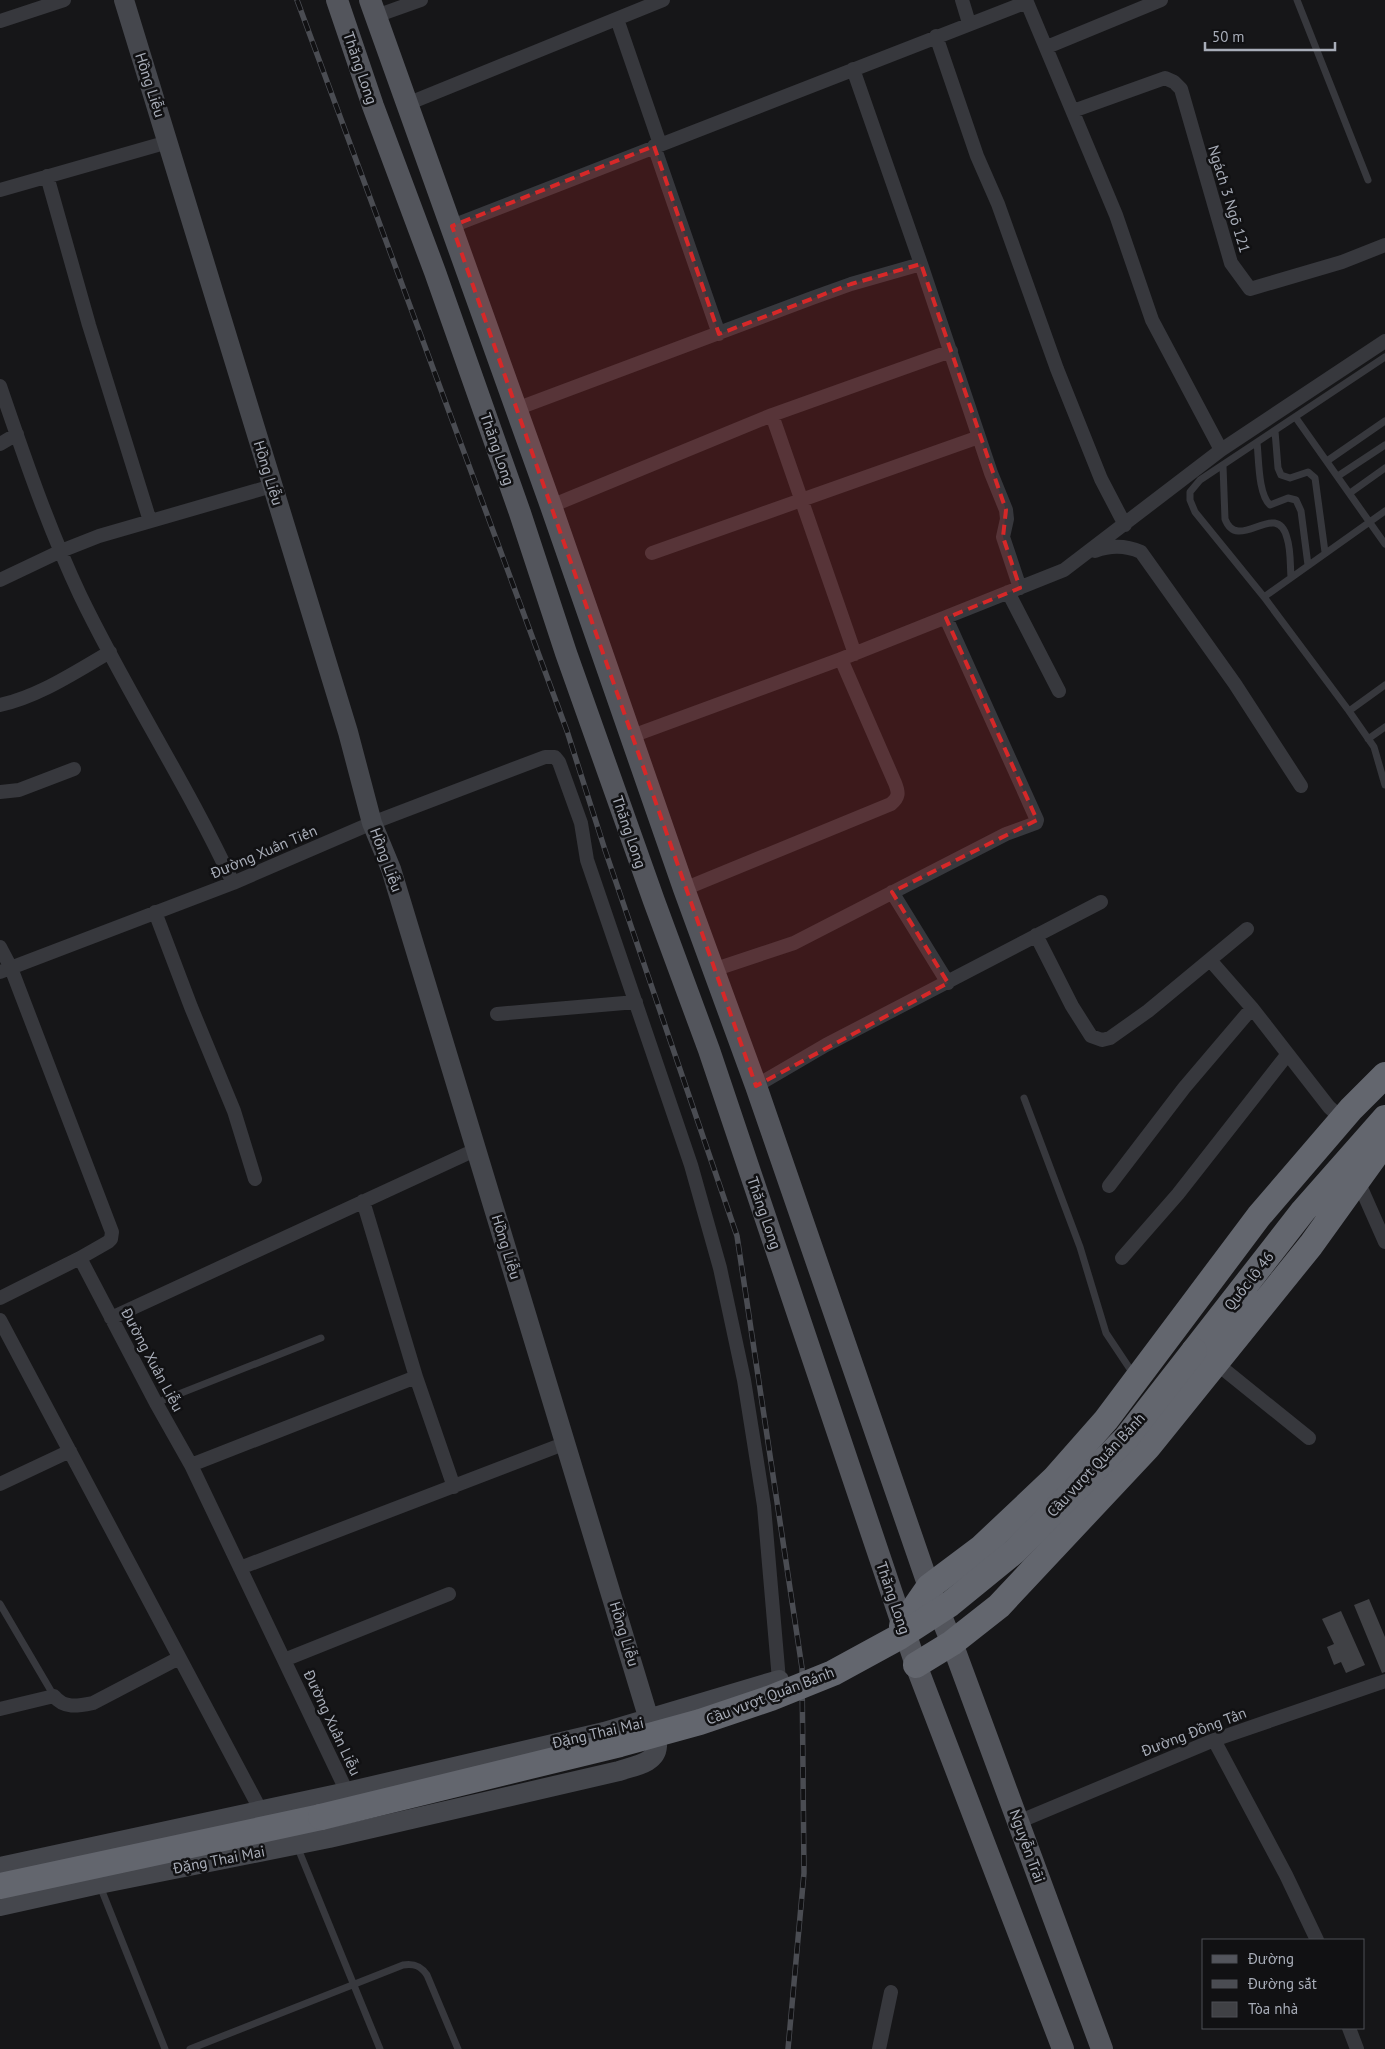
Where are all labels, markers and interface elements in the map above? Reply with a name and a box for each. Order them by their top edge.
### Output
scale bar [1205,20,1335,52]
text: 50 m [1212,27,1245,46]
street label: Thăng Long [339,29,382,107]
street label: Hồng Liễu [131,50,170,120]
street label: Ngách 3 Ngõ 121 [1204,143,1255,255]
street label: Thăng Long [476,410,519,488]
street label: Hồng Liễu [250,438,287,508]
street label: Thăng Long [608,793,651,871]
street label: Đường Xuân Tiến [207,821,320,883]
street label: Hồng Liễu [366,825,407,895]
street label: Thăng Long [743,1174,786,1252]
street label: Hồng Liễu [488,1212,525,1282]
street label: Quốc lộ 46 [1220,1247,1278,1314]
street label: Đường Xuân Liễu [117,1304,188,1415]
street label: Cầu vượt Quán Bánh [1042,1409,1149,1521]
street label: Thăng Long [872,1559,915,1637]
street label: Hồng Liễu [606,1599,643,1669]
street label: Cầu vượt Quán Bánh [703,1662,837,1729]
street label: Đường Xuân Liễu [299,1666,365,1779]
street label: Đường Đồng Tân [1138,1703,1249,1761]
street label: Đặng Thai Mai [549,1713,646,1752]
street label: Nguyễn Trãi [1005,1807,1050,1885]
street label: Đặng Thai Mai [170,1841,267,1878]
legend [1202,1939,1365,2029]
text: Đường [1247,1949,1294,1968]
text: Đường sắt [1247,1974,1317,1993]
text: Tòa nhà [1248,1999,1298,2018]

